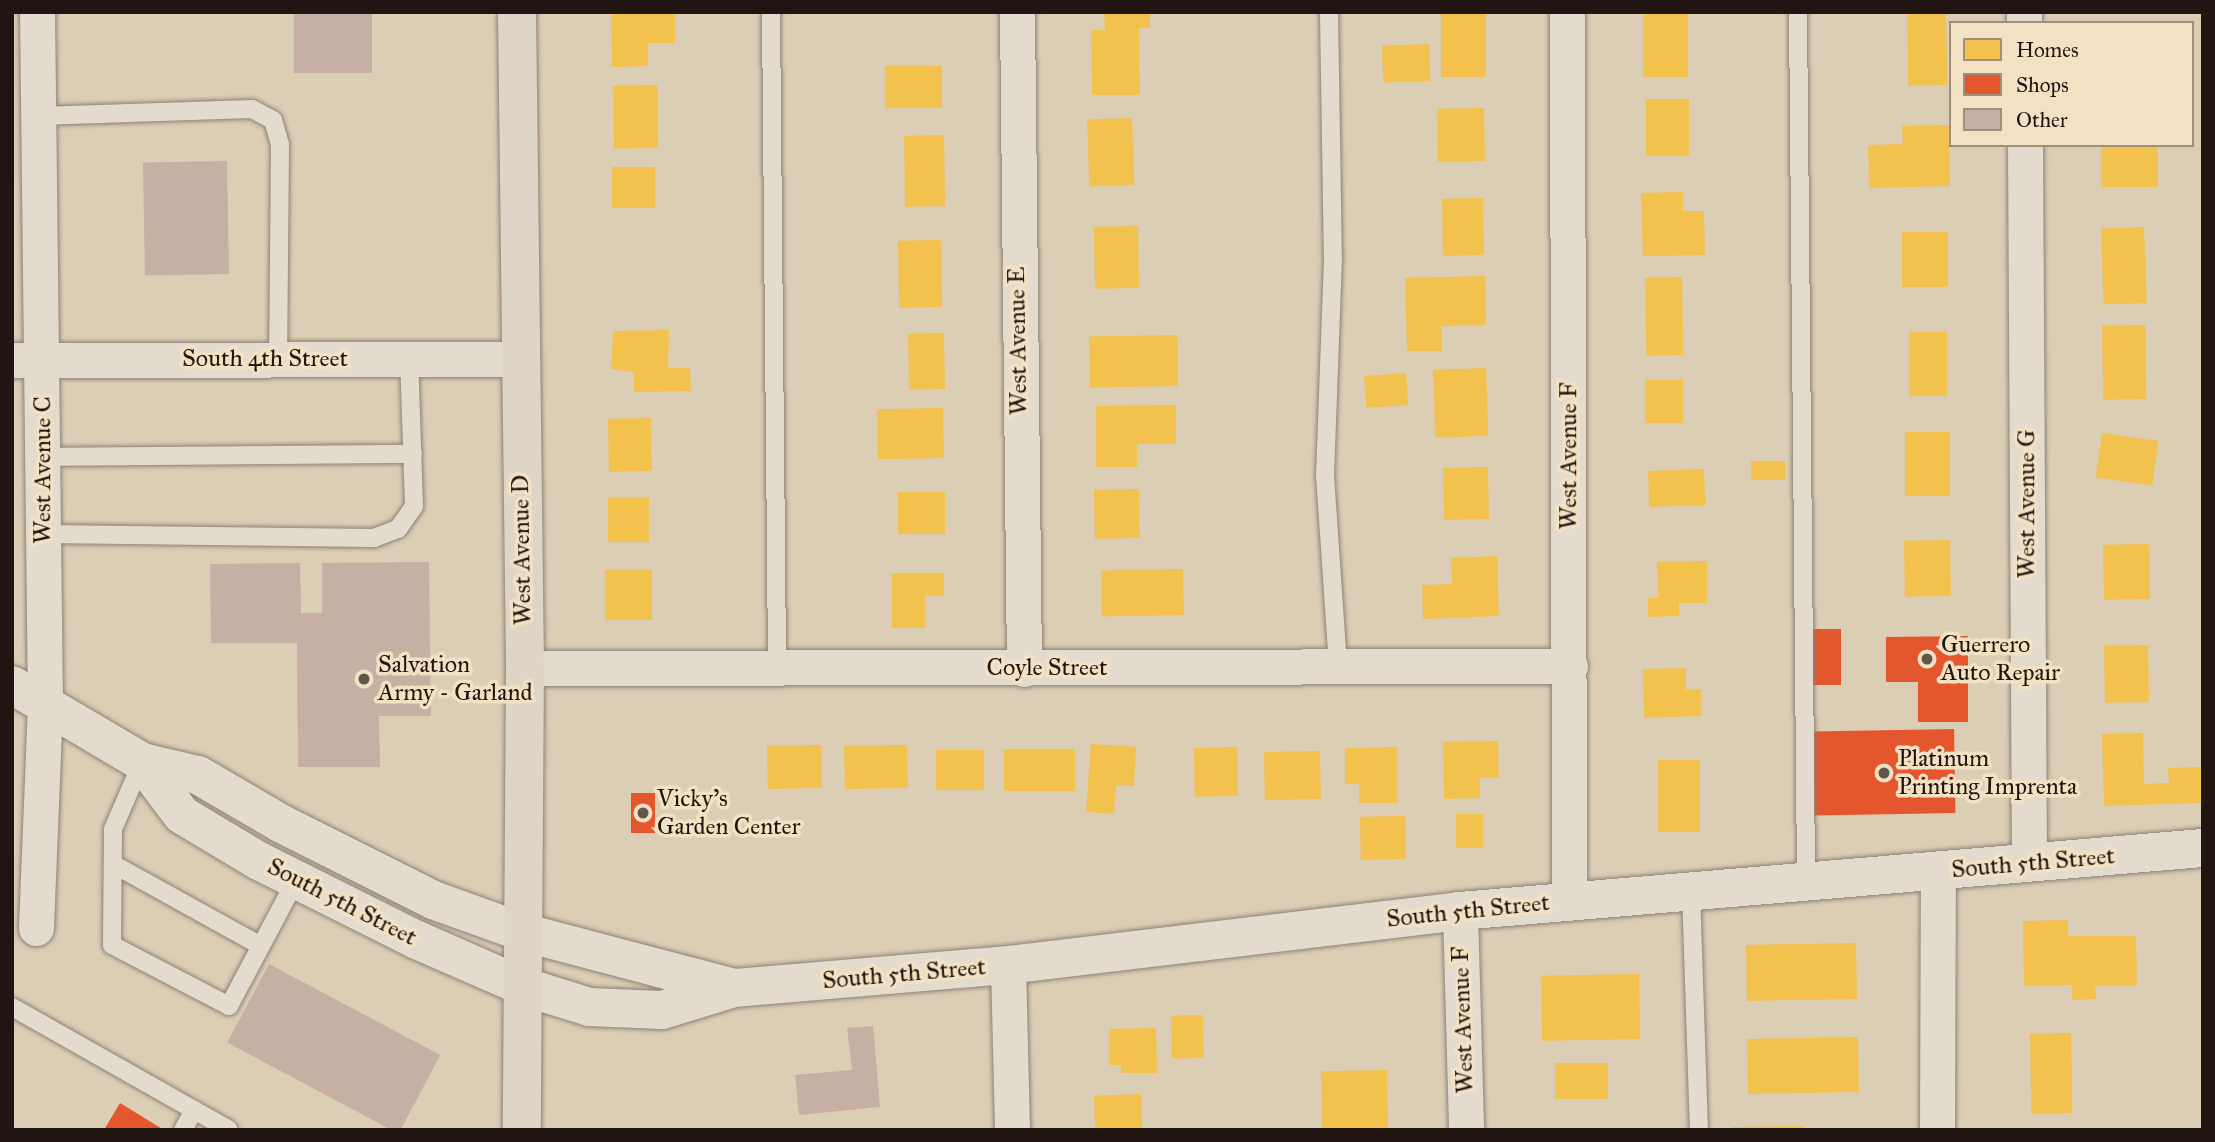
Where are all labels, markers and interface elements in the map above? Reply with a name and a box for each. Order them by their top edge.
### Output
legend [1949,21,2194,147]
text: Homes [2016,37,2079,63]
text: Shops [2016,72,2069,98]
text: Other [2016,107,2068,133]
street label: West Avenue E [1002,266,1034,416]
street label: South 4th Street [182,345,348,373]
street label: West Avenue F [1555,382,1583,530]
street label: West Avenue C [29,396,57,544]
street label: West Avenue G [2013,430,2041,578]
street label: West Avenue D [506,475,538,625]
place label: Guerrero Auto Repair [1941,631,2060,687]
place label: Salvation Army - Garland [378,651,533,707]
marker: Guerrero Auto Repair [1919,651,1935,667]
street label: Coyle Street [987,654,1107,682]
marker: Salvation Army - Garland [356,671,372,687]
place label: Platinum Printing Imprenta [1898,745,2077,801]
marker: Platinum Printing Imprenta [1876,765,1892,781]
place label: Vicky's Garden Center [657,785,800,841]
marker: Vicky's Garden Center [635,805,651,821]
street label: South 5th Street [1950,842,2116,884]
street label: South 5th Street [263,852,421,952]
street label: South 5th Street [1385,888,1551,934]
street label: West Avenue F [1446,946,1480,1094]
street label: South 5th Street [821,953,987,995]

